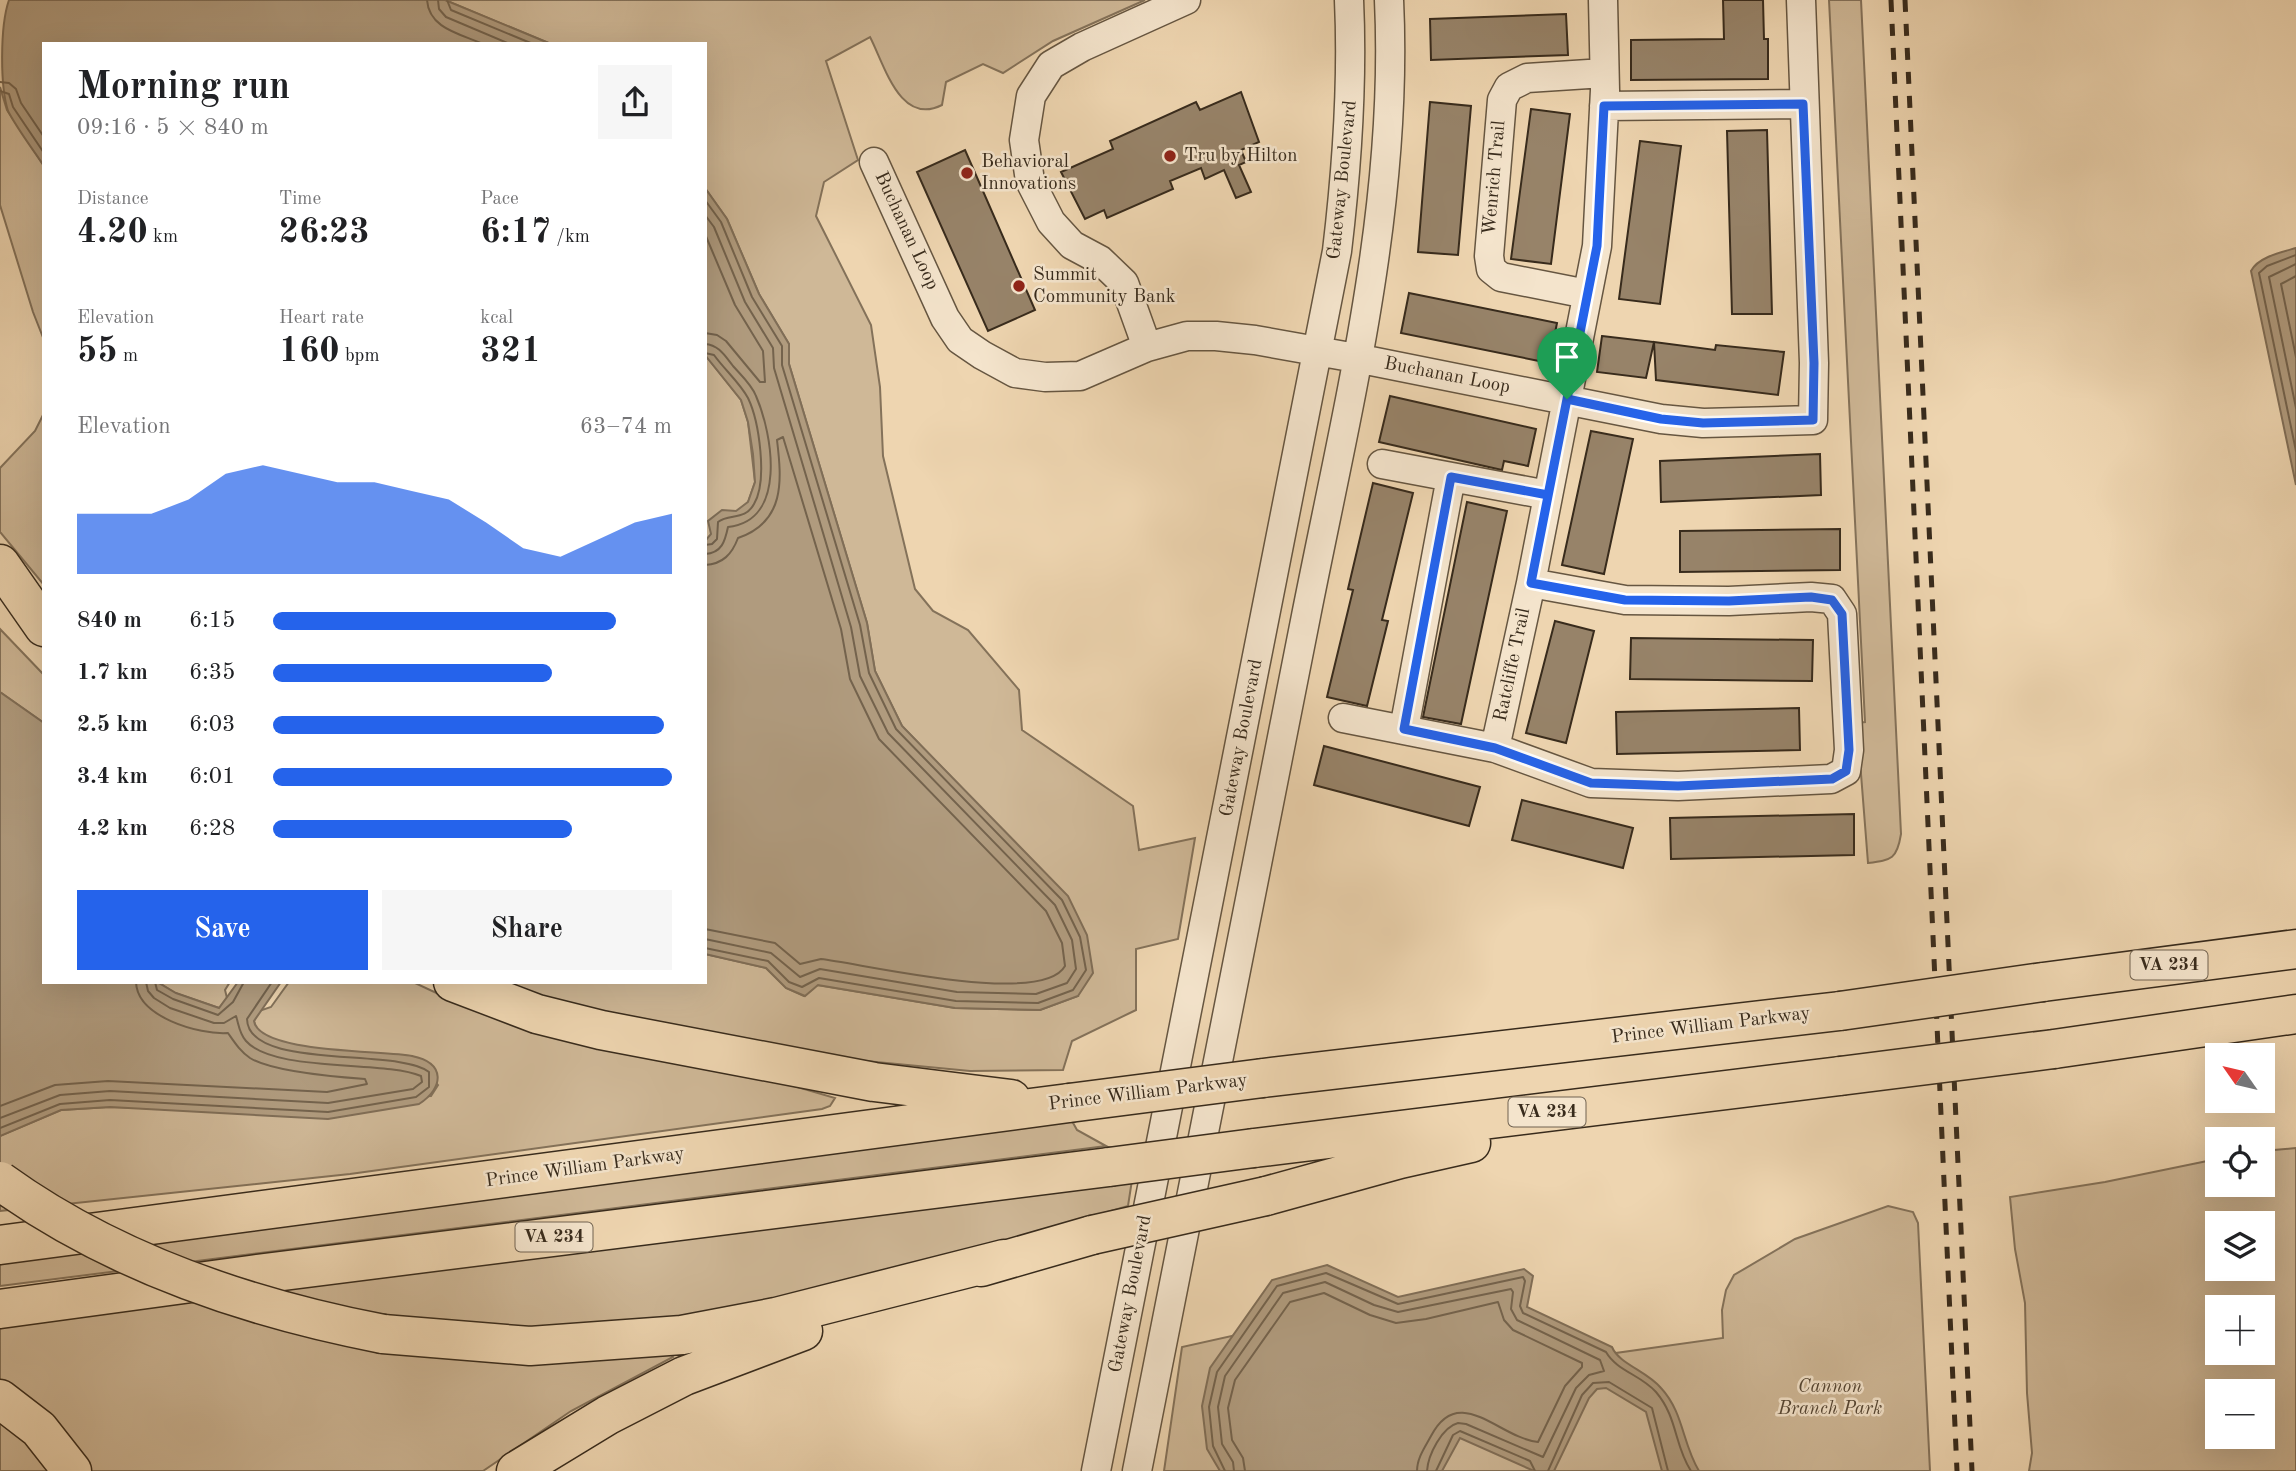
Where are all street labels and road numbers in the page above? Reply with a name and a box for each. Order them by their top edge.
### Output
street label: Gateway Boulevard [1325,99,1361,261]
street label: Wenrich Trail [1481,120,1509,236]
street label: Buchanan Loop [870,169,942,293]
street label: Buchanan Loop [1382,354,1512,398]
street label: Ratcliffe Trail [1492,606,1534,724]
street label: Gateway Boulevard [1217,657,1267,818]
road number: VA 234 [2130,950,2208,980]
street label: Prince William Parkway [1610,1004,1812,1048]
street label: Prince William Parkway [1047,1071,1249,1115]
road number: VA 234 [1508,1098,1586,1126]
street label: Prince William Parkway [484,1145,686,1191]
street label: Gateway Boulevard [1106,1213,1156,1374]
road number: VA 234 [516,1222,592,1252]

